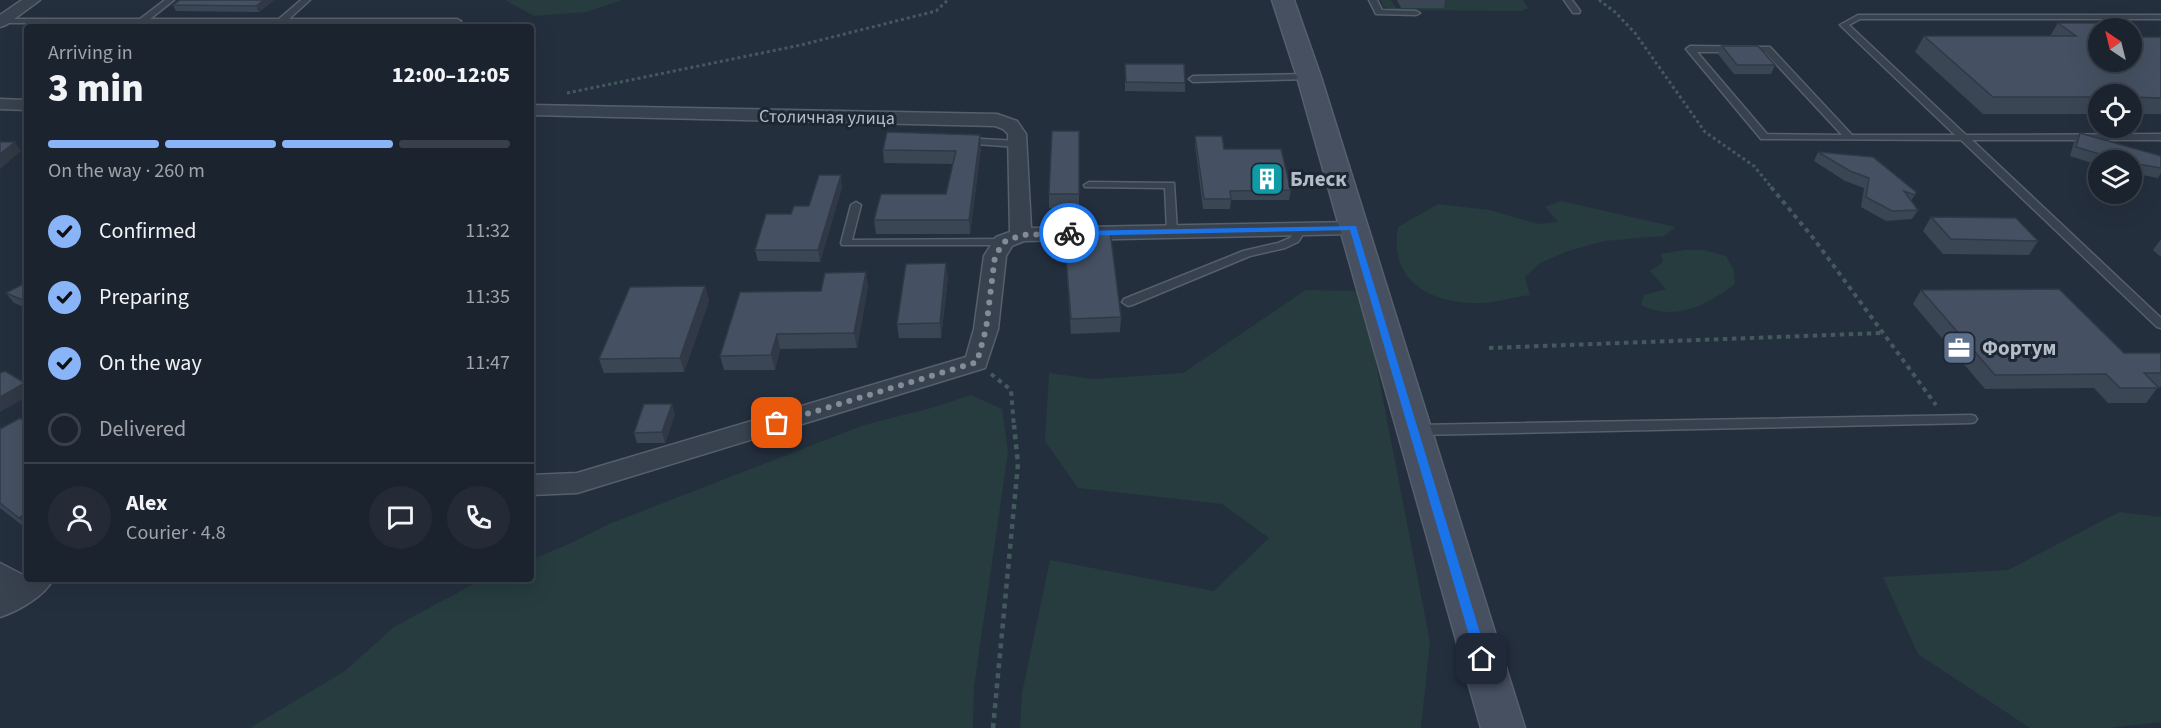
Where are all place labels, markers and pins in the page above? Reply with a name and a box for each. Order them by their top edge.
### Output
building icon: Блеск [1249,161,1285,197]
place label: Блеск [1290,164,1347,194]
office icon: Фортум [1941,330,1977,366]
place label: Фортум [1982,333,2056,363]
pin [751,397,802,448]
pin [1456,633,1507,684]

